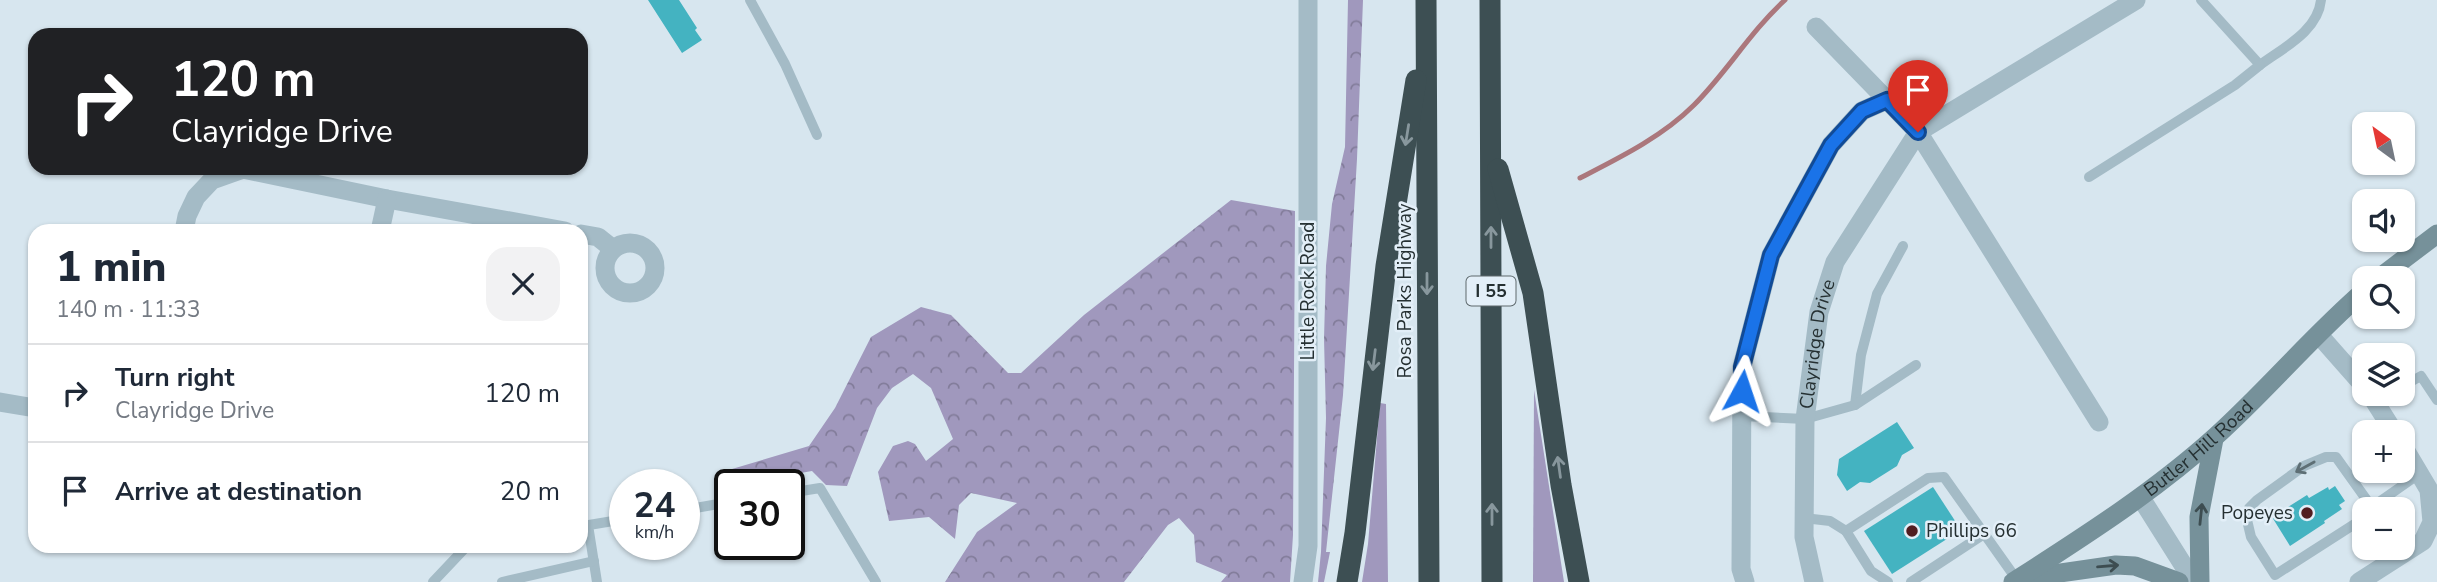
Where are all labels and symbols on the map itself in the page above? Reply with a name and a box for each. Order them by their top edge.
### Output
pin [1888,60,1948,132]
north arrow [2352,112,2415,175]
one-way arrow [1400,123,1413,146]
street label: Rosa Parks Highway [1392,203,1418,379]
street label: Little Rock Road [1295,222,1321,360]
one-way arrow [1484,226,1498,249]
one-way arrow [1420,272,1434,295]
road number: I 55 [1466,276,1516,306]
street label: Clayridge Drive [1793,276,1842,411]
one-way arrow [1368,349,1381,371]
position arrow [1705,354,1779,428]
street label: Butler Hill Road [2139,394,2259,503]
one-way arrow [1552,456,1565,478]
one-way arrow [2296,460,2316,474]
speed limit sign: 30 [714,469,805,560]
place label: Popeyes [2221,500,2293,526]
one-way arrow [1485,503,1499,526]
one-way arrow [2194,503,2207,526]
marker: Popeyes [2299,505,2315,521]
place label: Phillips 66 [1926,518,2017,544]
marker: Phillips 66 [1904,523,1920,539]
one-way arrow [2096,559,2119,572]

